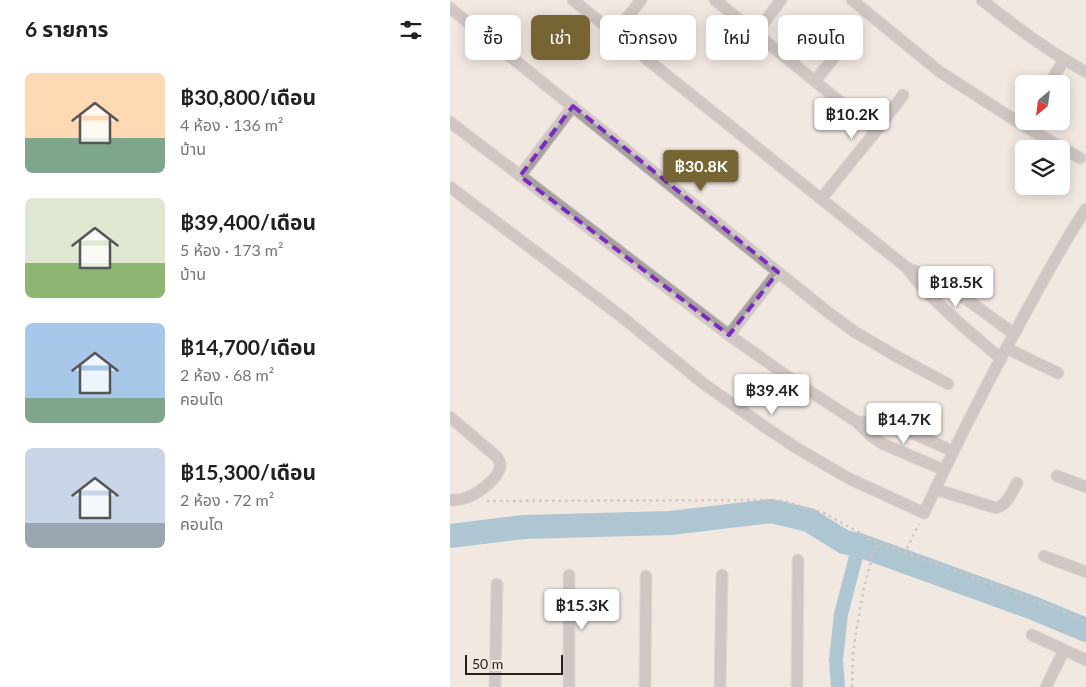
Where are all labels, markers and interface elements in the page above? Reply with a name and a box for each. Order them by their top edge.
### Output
chip: ซื้อ [465,15,521,60]
chip: เช่า [531,15,590,60]
chip: ตัวกรอง [600,15,696,60]
chip: ใหม่ [706,15,768,60]
chip: คอนโด [778,15,863,60]
text: 6 รายการ [25,16,108,41]
icon: filters [397,16,425,44]
north arrow [1015,75,1070,130]
map controls [1015,75,1070,195]
text: ฿30,800/เดือน [180,84,316,109]
icon: home [65,93,125,153]
pin: ฿10.2K [811,98,893,140]
text: ฿10.2K [825,104,879,123]
text: 4 ห้อง · 136 m² [180,115,283,134]
text: บ้าน [180,139,206,158]
button: layers [1015,140,1070,195]
pin: ฿30.8K [660,150,742,192]
text: ฿30.8K [674,156,728,175]
text: ฿39,400/เดือน [180,209,316,234]
icon: home [65,218,125,278]
text: 5 ห้อง · 173 m² [180,240,283,259]
text: บ้าน [180,264,206,283]
pin: ฿18.5K [915,266,997,308]
text: ฿18.5K [929,272,983,291]
text: ฿14,700/เดือน [180,334,316,359]
icon: home [65,343,125,403]
text: 2 ห้อง · 68 m² [180,365,274,384]
pin: ฿39.4K [731,374,813,416]
text: ฿39.4K [745,380,799,399]
text: คอนโด [180,389,223,408]
pin: ฿14.7K [863,402,945,445]
text: ฿14.7K [877,409,931,428]
text: ฿15,300/เดือน [180,459,316,484]
icon: home [65,468,125,528]
text: 2 ห้อง · 72 m² [180,490,274,509]
text: คอนโด [180,514,223,533]
pin: ฿15.3K [541,588,623,631]
text: ฿15.3K [555,595,609,614]
scale bar [465,652,562,675]
text: 50 m [472,655,503,672]

